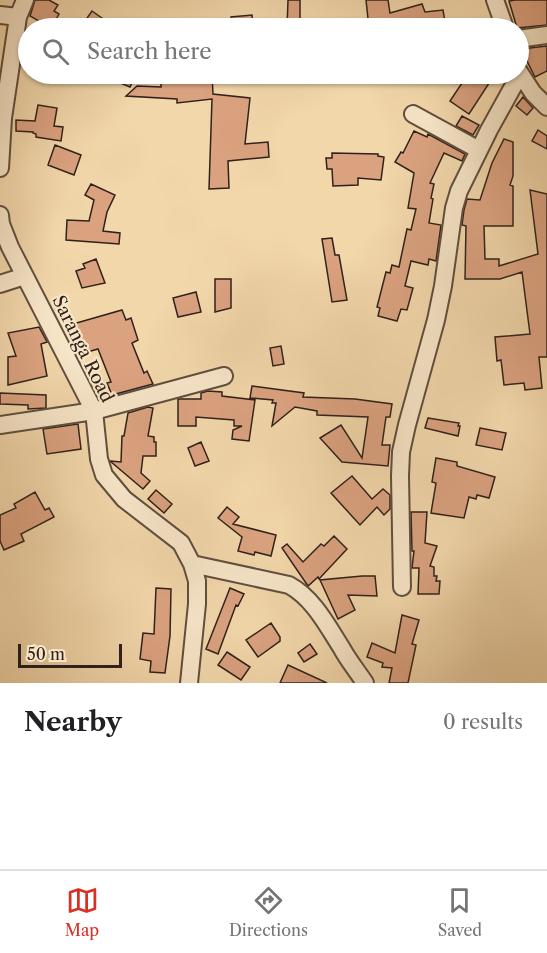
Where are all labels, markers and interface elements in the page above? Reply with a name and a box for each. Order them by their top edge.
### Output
search box [18,18,529,84]
icon: search [39,35,72,68]
text: Search here [87,38,212,65]
street label: Saranga Road [48,292,118,406]
scale bar [18,641,122,668]
text: 50 m [27,644,65,664]
text: Nearby [24,706,122,738]
text: 0 results [443,710,523,734]
tab: Map [65,884,99,940]
tab: Directions [229,884,308,940]
tab: Saved [438,884,482,940]

